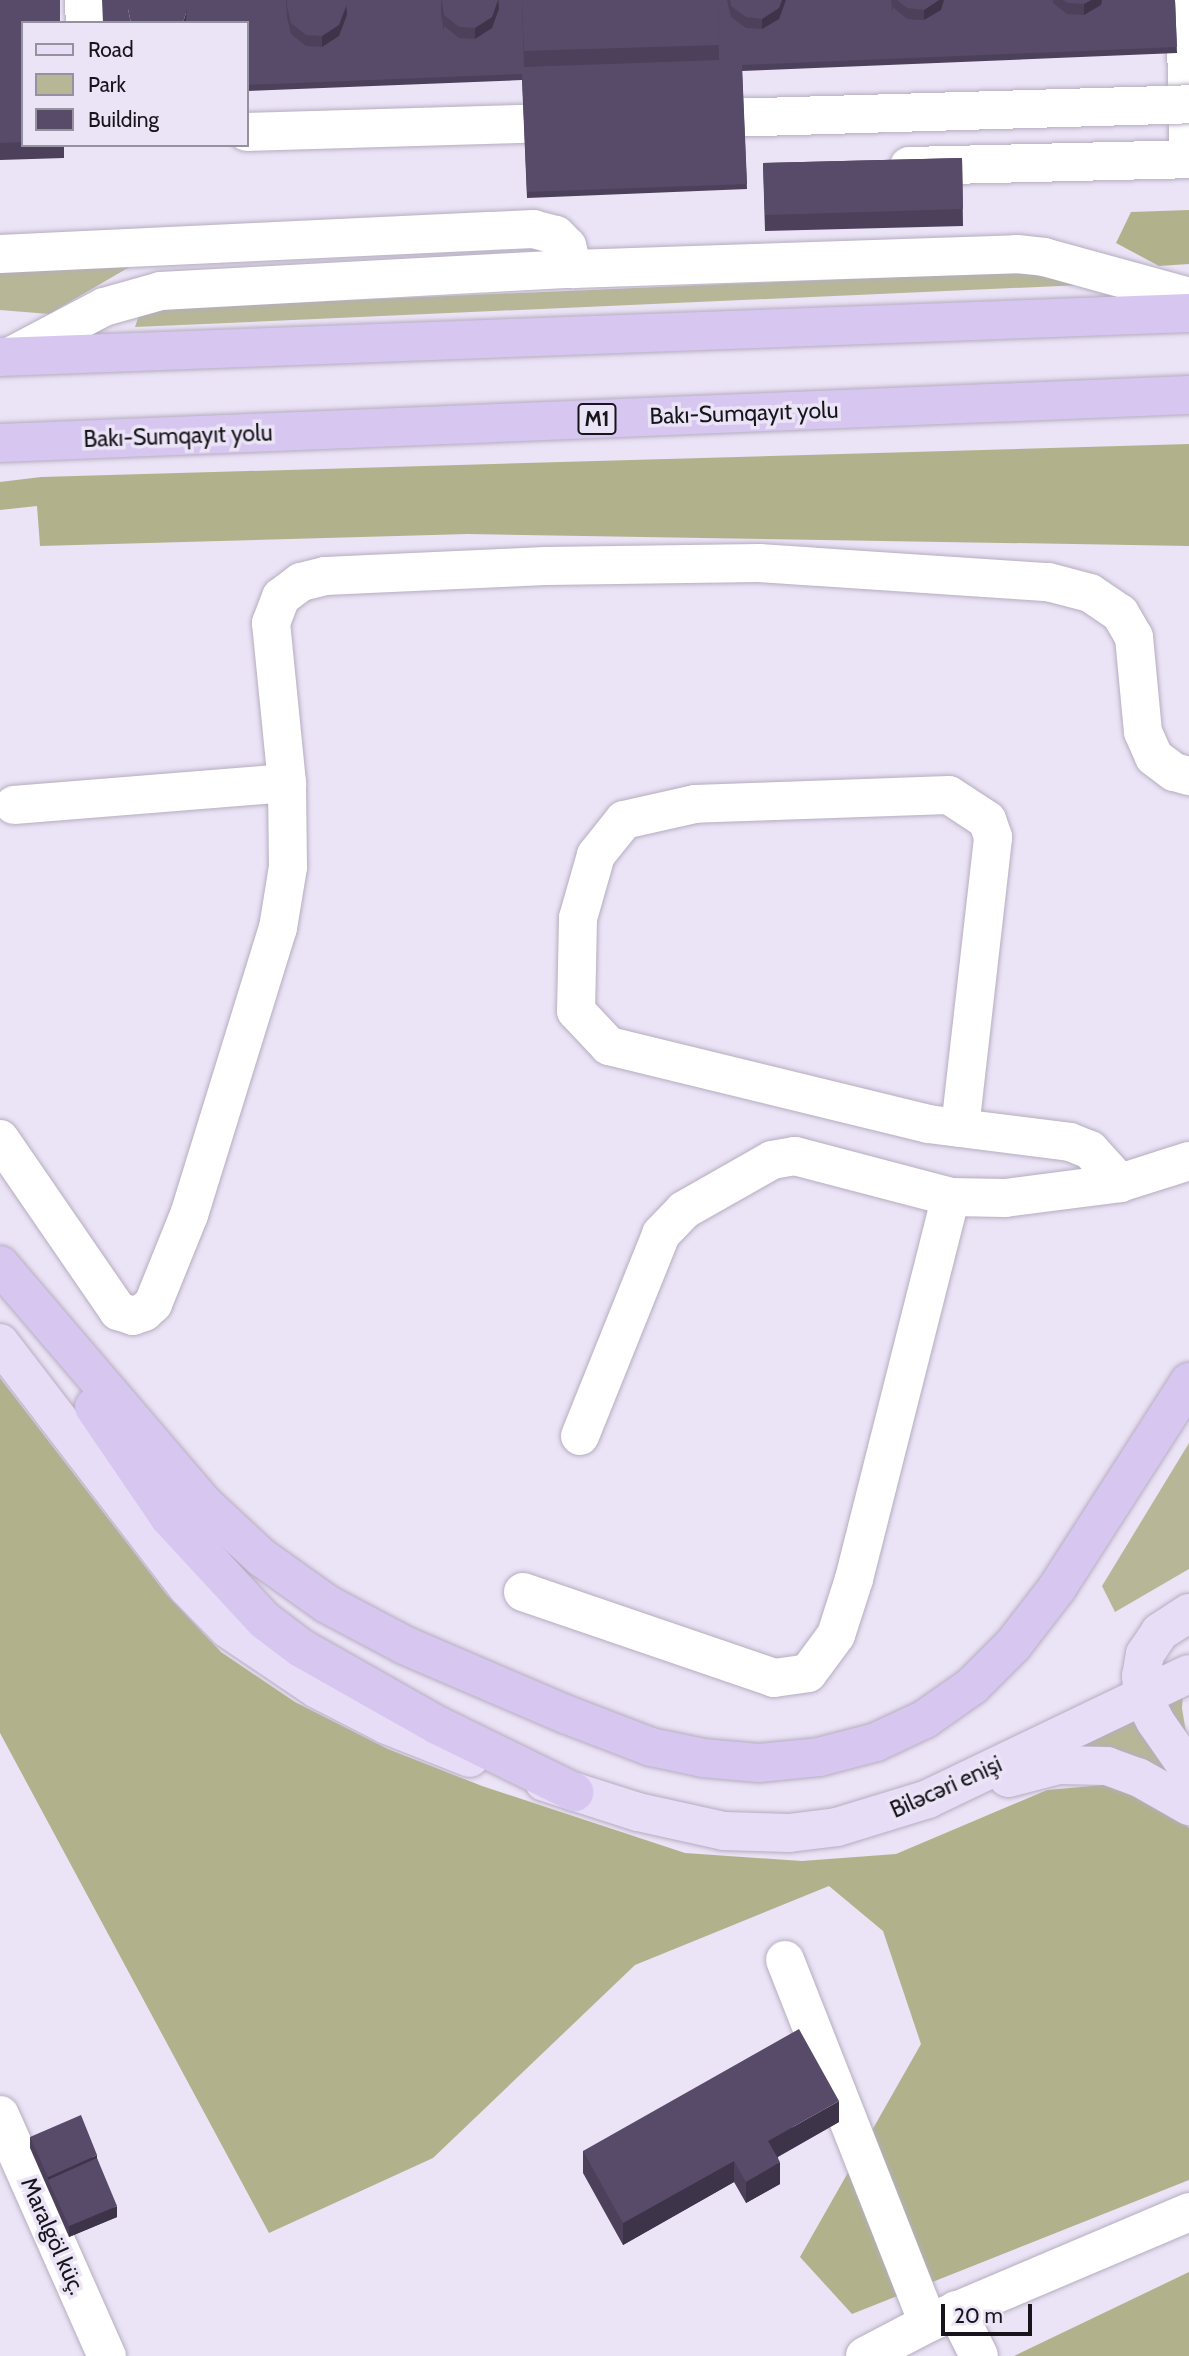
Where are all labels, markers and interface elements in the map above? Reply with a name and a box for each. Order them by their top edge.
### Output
legend [21,21,248,147]
text: Road [88,37,134,62]
text: Park [88,72,126,97]
text: Building [88,107,159,132]
street label: Bakı-Sumqayıt yolu [649,396,839,430]
road number: M1 [576,402,618,436]
street label: Bakı-Sumqayıt yolu [83,419,273,453]
street label: Biləcəri enişi [886,1750,1006,1824]
street label: Maralgöl küç. [15,2173,91,2299]
scale bar [944,2290,1035,2334]
text: 20 m [954,2303,1003,2328]

